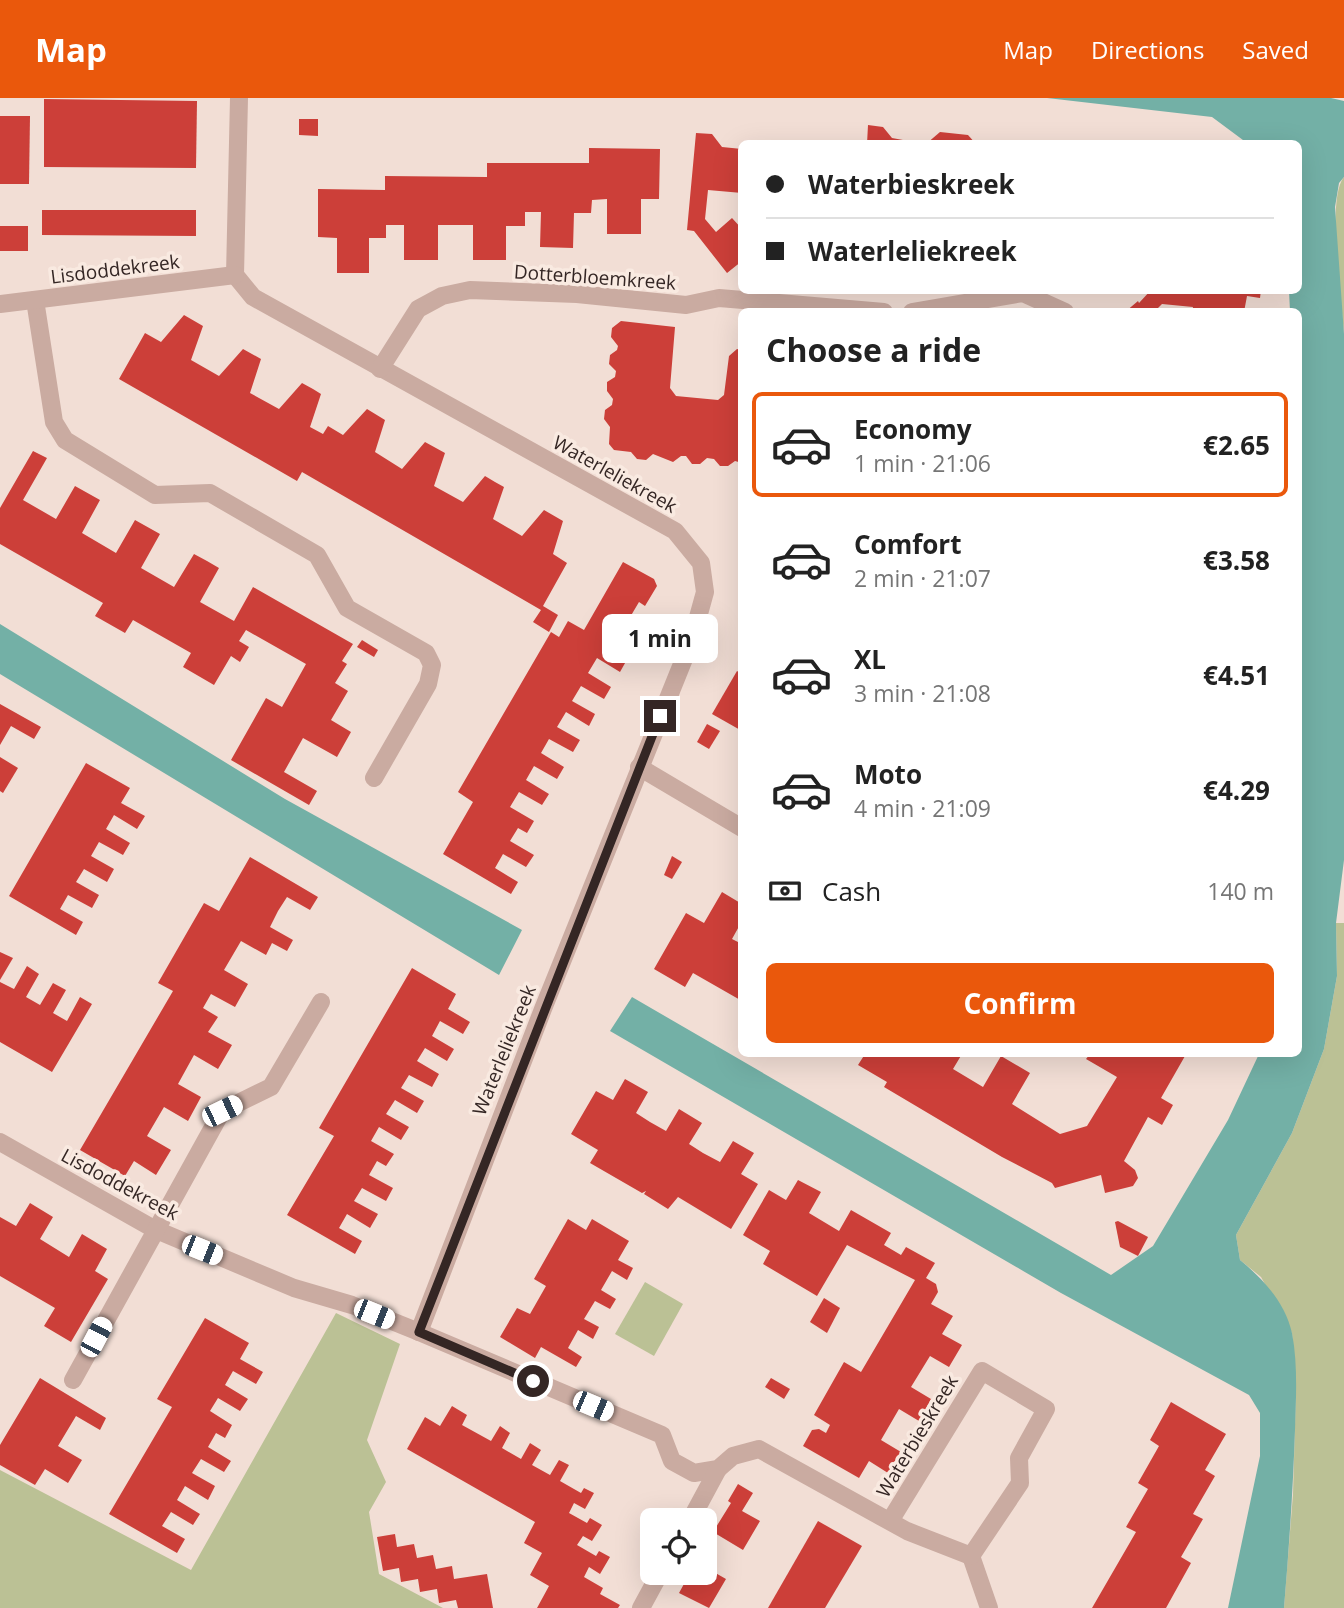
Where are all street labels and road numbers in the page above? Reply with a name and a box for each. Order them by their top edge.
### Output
street label: Lisdoddekreek [49,248,181,290]
street label: Dotterbloemkreek [513,258,677,296]
street label: Waterleliekreek [548,429,682,519]
street label: Waterleliekreek [466,981,542,1119]
street label: Lisdoddekreek [57,1142,183,1226]
street label: Waterbieskreek [870,1370,964,1502]

